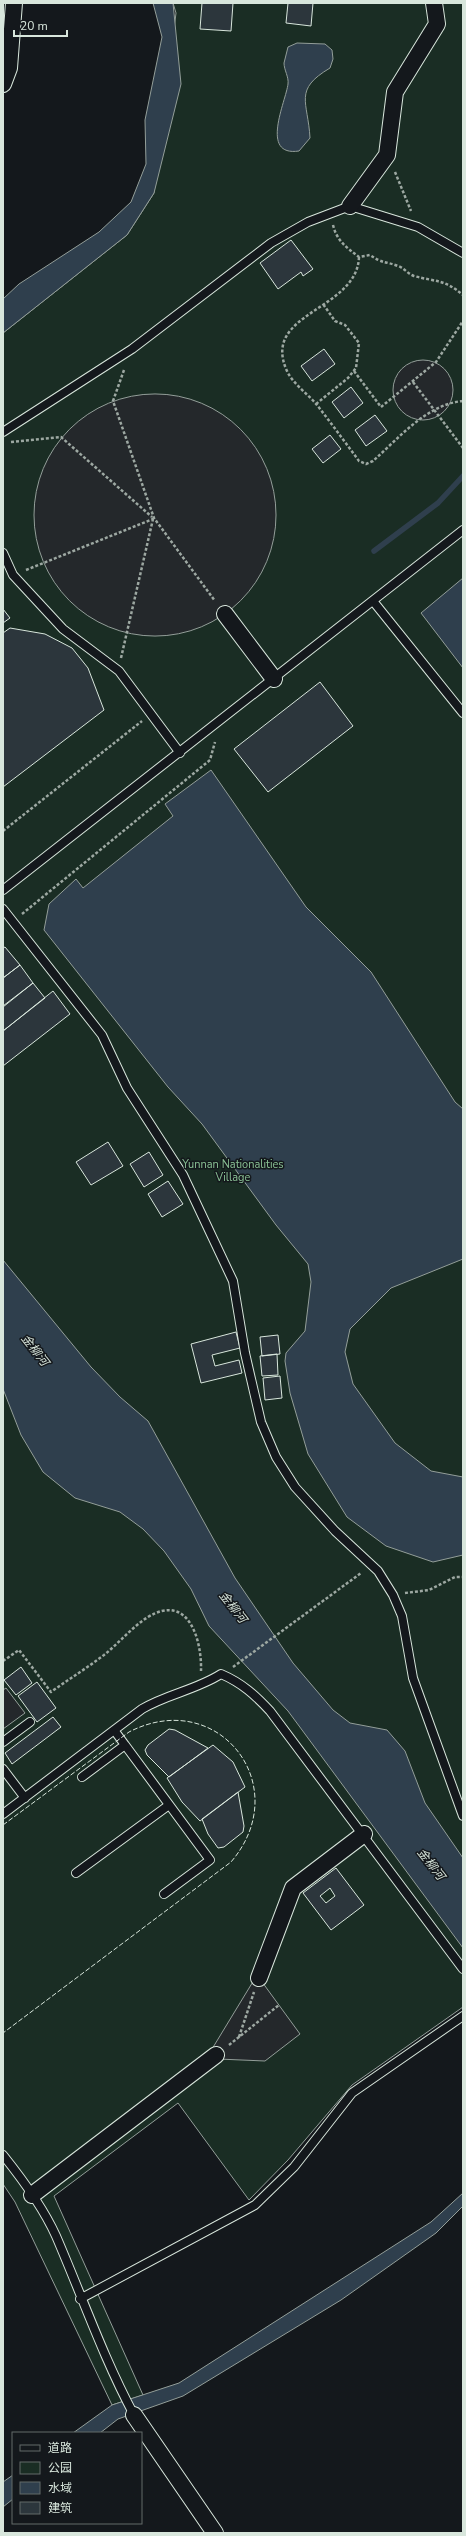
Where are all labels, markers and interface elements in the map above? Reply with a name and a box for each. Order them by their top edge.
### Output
scale bar [14,12,67,38]
text: 20 m [20,18,48,34]
park label: Yunnan Nationalities Village [181,1157,284,1185]
water label: 金柳河 [18,1331,54,1371]
water label: 金柳河 [216,1588,252,1628]
water label: 金柳河 [414,1845,450,1885]
legend [12,2432,142,2524]
text: 道路 [48,2440,72,2456]
text: 公园 [48,2460,72,2476]
text: 水域 [48,2480,72,2496]
text: 建筑 [48,2500,72,2516]

